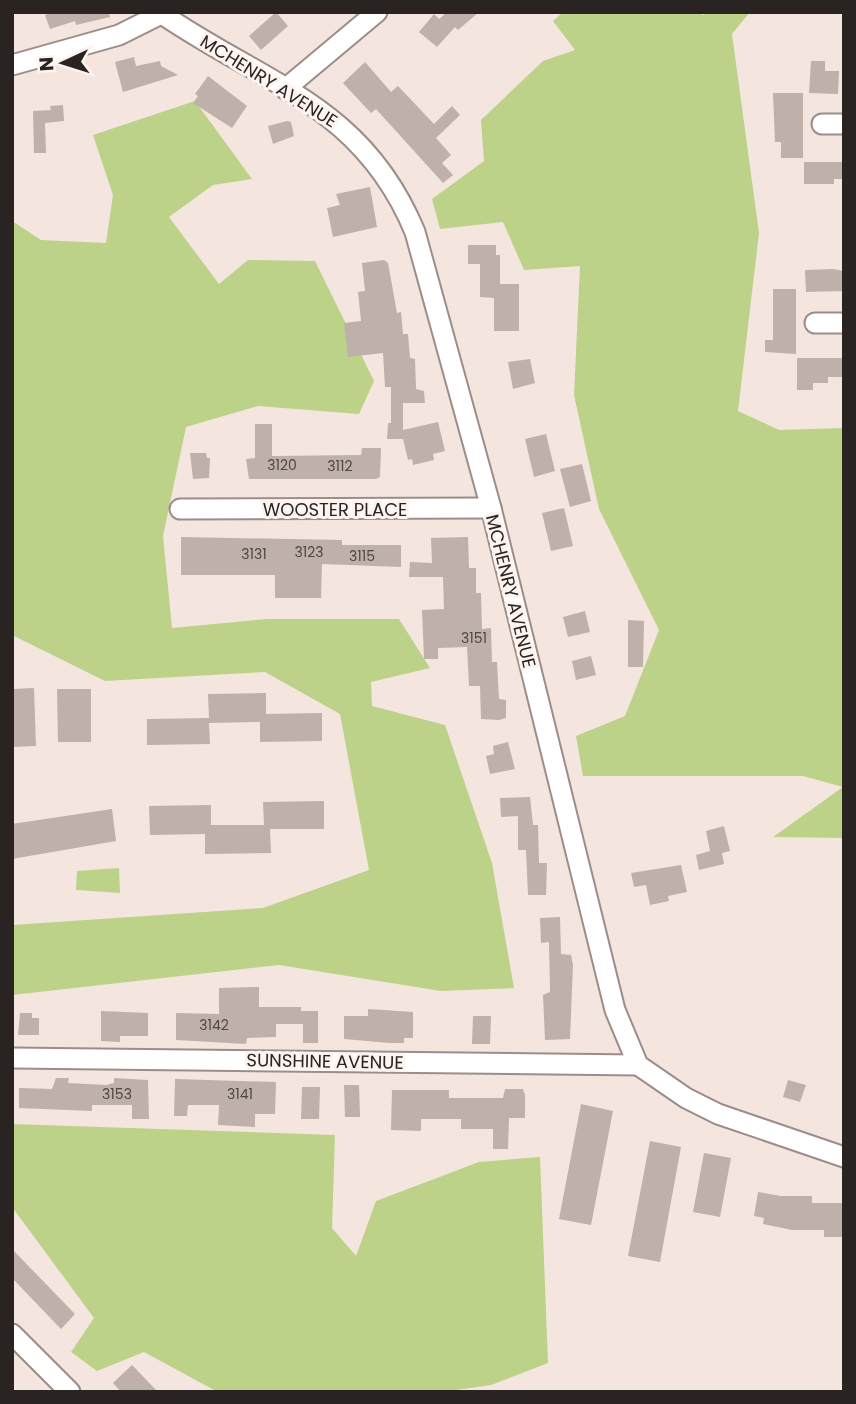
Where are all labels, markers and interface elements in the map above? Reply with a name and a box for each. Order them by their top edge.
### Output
north arrow [28,28,98,98]
street label: MCHENRY AVENUE [196,29,342,133]
text: N [33,56,61,72]
house number: 3120 [267,455,297,475]
house number: 3112 [327,456,353,476]
street label: WOOSTER PLACE [263,497,407,522]
street label: MCHENRY AVENUE [480,512,542,670]
house number: 3123 [294,542,324,562]
house number: 3131 [241,544,267,564]
house number: 3115 [349,546,375,566]
house number: 3151 [461,628,487,648]
house number: 3142 [199,1015,229,1035]
street label: SUNSHINE AVENUE [246,1047,404,1075]
house number: 3153 [102,1084,132,1104]
house number: 3141 [227,1084,253,1104]

